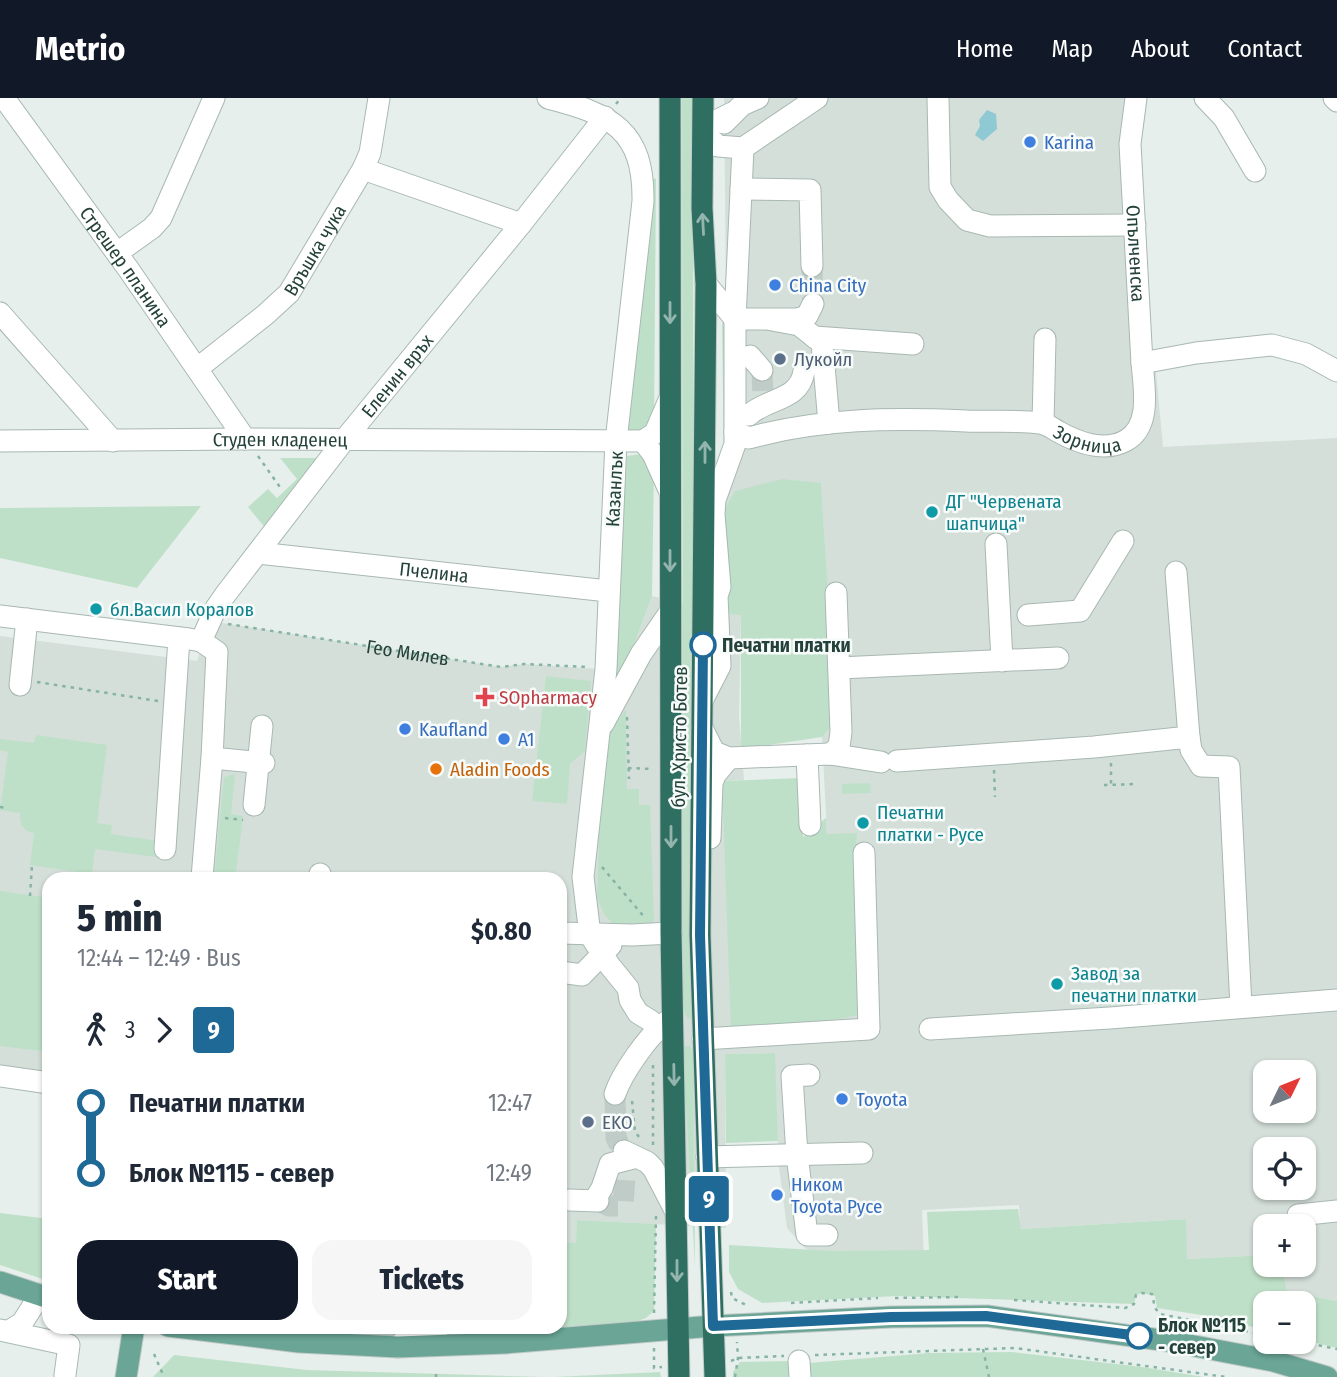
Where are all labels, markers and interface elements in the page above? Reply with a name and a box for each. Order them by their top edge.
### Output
text: Metrio [35,29,125,69]
text: Home [956,35,1013,63]
text: Map [1051,35,1093,63]
text: About [1131,35,1189,63]
text: Contact [1227,35,1302,63]
place label: Karina [1044,131,1094,154]
marker: Karina [1022,134,1038,150]
street label: Връшка чука [279,201,351,300]
street label: Стрешер планина [75,202,176,332]
street label: Опълченска [1121,204,1150,303]
one-way arrow [697,213,710,236]
place label: China City [789,274,867,297]
marker: China City [767,277,783,293]
one-way arrow [663,301,676,324]
street label: Еленин връх [357,329,439,422]
place label: Лукойл [794,348,852,371]
marker: Лукойл [772,351,788,367]
street label: Зорница [1049,420,1124,458]
street label: Студен кладенец [213,428,347,452]
one-way arrow [698,441,712,464]
street label: Казанлък [601,450,628,528]
place label: ДГ "Червената шапчица" [945,490,1062,535]
marker: ДГ "Червената шапчица" [924,504,940,520]
one-way arrow [663,549,677,572]
street label: Пчелина [398,557,470,588]
place label: бл.Васил Коралов [110,598,254,621]
marker: бл.Васил Коралов [88,601,104,617]
marker: Печатни платки [690,632,716,658]
place label: Печатни платки [722,634,851,657]
street label: Гео Милев [365,635,451,671]
street label: бул. Христо Ботев [667,666,692,808]
place label: SOpharmacy [499,686,597,709]
marker: SOpharmacy [477,689,493,705]
place label: Kaufland [419,718,488,741]
marker: Kaufland [397,721,413,737]
place label: A1 [518,728,534,751]
marker: A1 [496,731,512,747]
place label: Aladin Foods [450,758,550,781]
marker: Aladin Foods [428,761,444,777]
place label: Печатни платки - Русе [877,801,984,846]
marker: Печатни платки - Русе [855,815,871,831]
one-way arrow [664,825,678,848]
text: 5 min [77,895,162,941]
text: $0.80 [471,916,532,947]
text: 12:44 – 12:49 · Bus [77,944,241,972]
place label: Завод за печатни платки [1071,962,1197,1007]
marker: Завод за печатни платки [1049,976,1065,992]
icon: walk [77,1011,115,1049]
icon: forward [145,1011,183,1049]
text: 3 [125,1016,135,1044]
text: 9 [207,1016,220,1044]
north arrow [1253,1060,1316,1124]
map controls [1253,1060,1316,1354]
one-way arrow [667,1063,681,1086]
text: Печатни платки [129,1088,305,1119]
place label: Toyota [856,1088,907,1111]
text: 12:47 [488,1089,532,1117]
marker: Toyota [834,1091,850,1107]
place label: EKO [602,1111,633,1134]
marker: EKO [580,1114,596,1130]
button: locate [1253,1137,1316,1200]
text: Блок №115 - север [129,1158,334,1189]
text: 12:49 [486,1159,532,1187]
place label: Ником Toyota Русе [791,1173,882,1218]
line badge: 9 [686,1176,732,1222]
text: 9 [703,1185,715,1213]
marker: Ником Toyota Русе [769,1187,785,1203]
button: + [1253,1214,1316,1277]
button: Start [77,1240,298,1320]
button: Tickets [312,1240,532,1320]
one-way arrow [670,1260,684,1283]
button: − [1253,1291,1316,1354]
place label: Блок №115 - север [1158,1314,1246,1359]
marker: Блок №115 - север [1126,1323,1152,1349]

